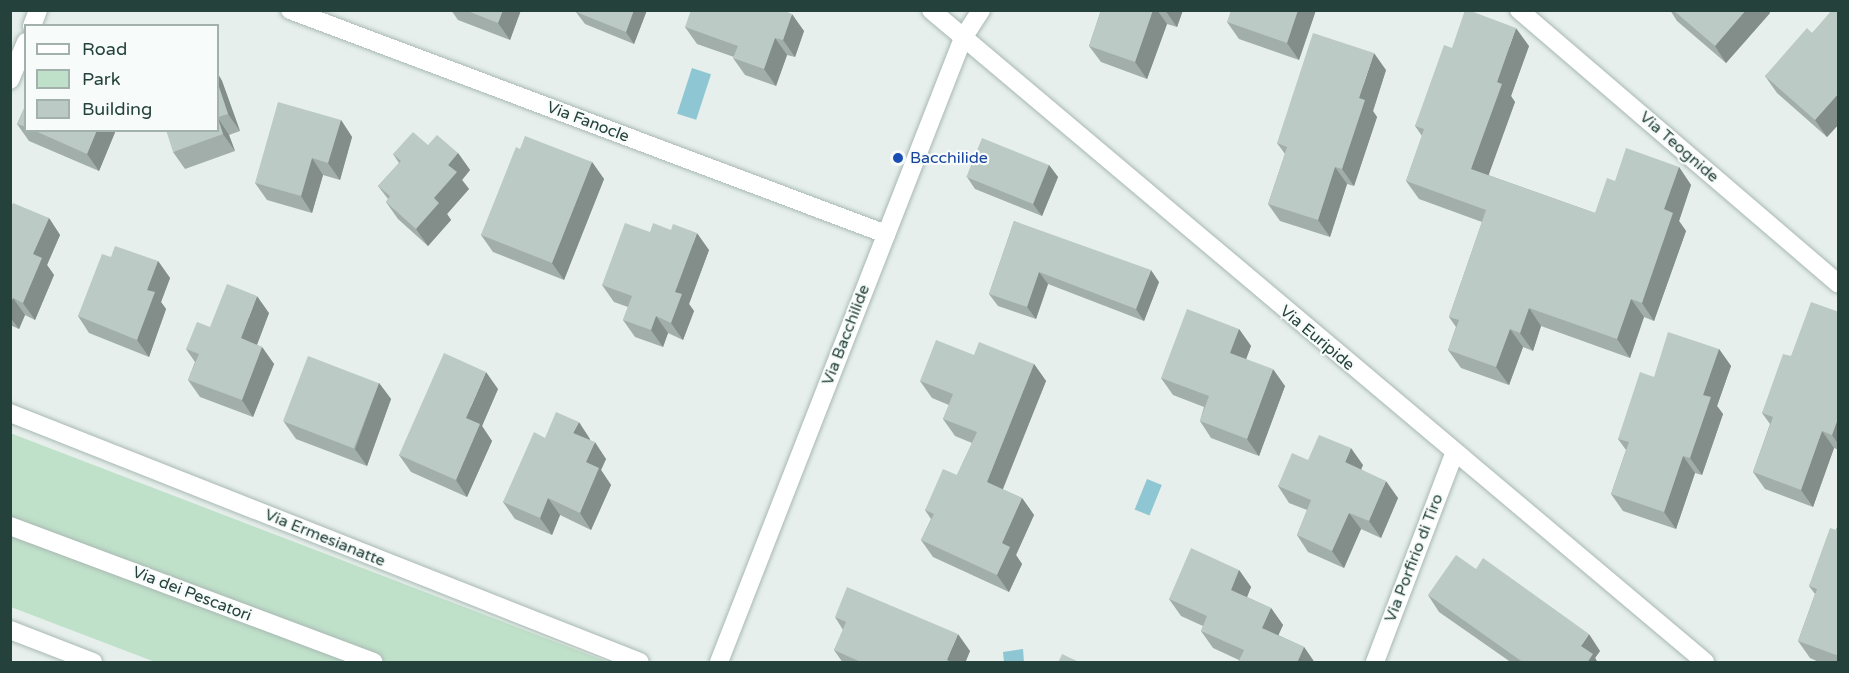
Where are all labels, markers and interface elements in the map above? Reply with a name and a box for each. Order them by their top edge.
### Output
legend [24,24,219,132]
text: Road [82,38,127,60]
text: Park [82,68,120,90]
text: Building [82,98,152,120]
street label: Via Fanocle [544,98,632,146]
street label: Via Teognide [1636,107,1722,187]
place label: Bacchilide [910,148,988,168]
marker: Bacchilide [891,151,905,165]
street label: Via Bacchilide [818,282,874,388]
street label: Via Euripide [1276,301,1358,375]
street label: Via Porfirio di Tiro [1381,491,1447,625]
street label: Via Ermesianatte [262,505,388,571]
street label: Via dei Pescatori [130,562,254,626]

